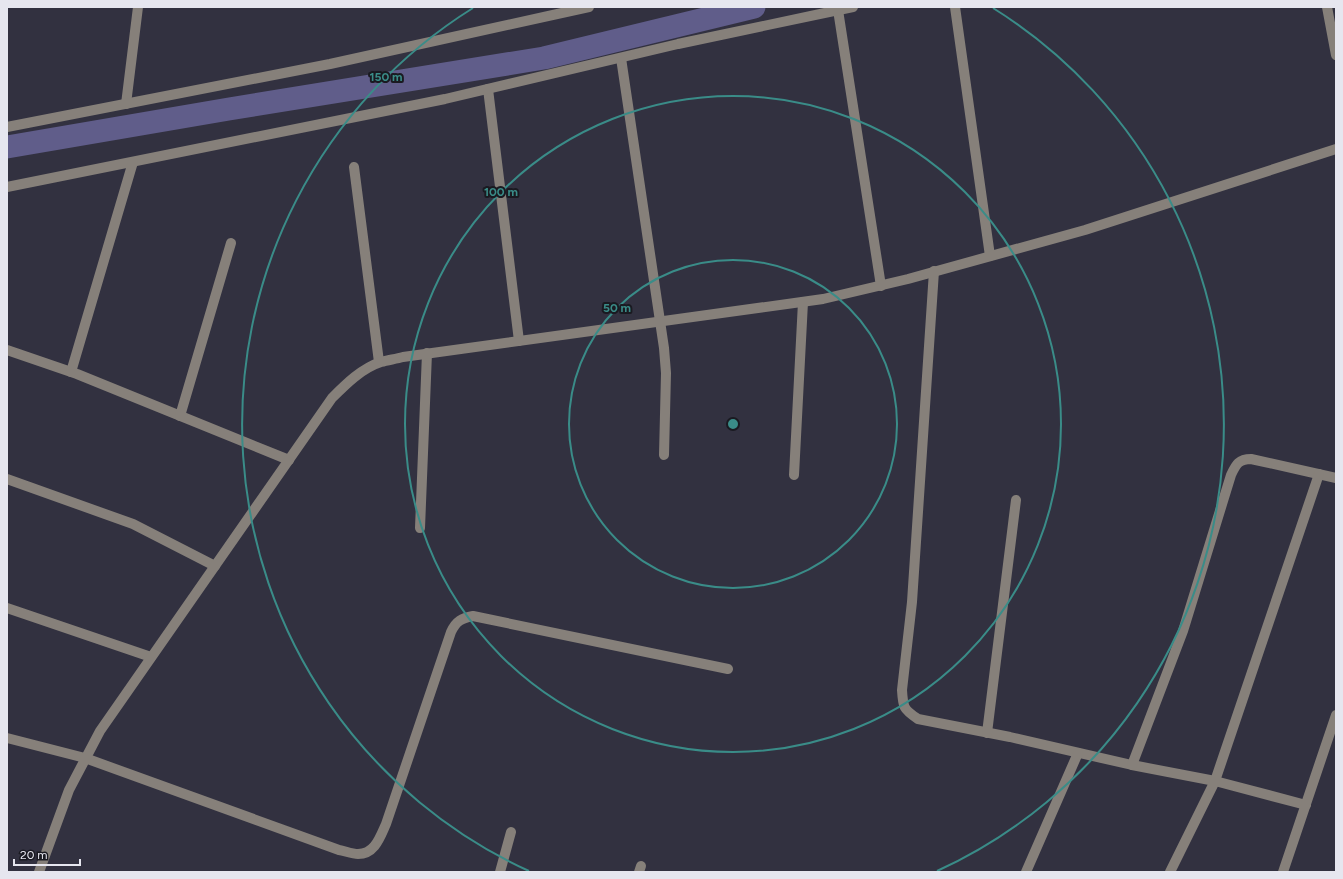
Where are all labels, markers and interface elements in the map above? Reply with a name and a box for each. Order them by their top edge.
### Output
text: 150 m [369,70,403,84]
text: 100 m [484,185,518,199]
text: 50 m [603,301,631,315]
centre of rings [726,417,740,431]
scale bar [14,841,80,867]
text: 20 m [20,848,48,862]

